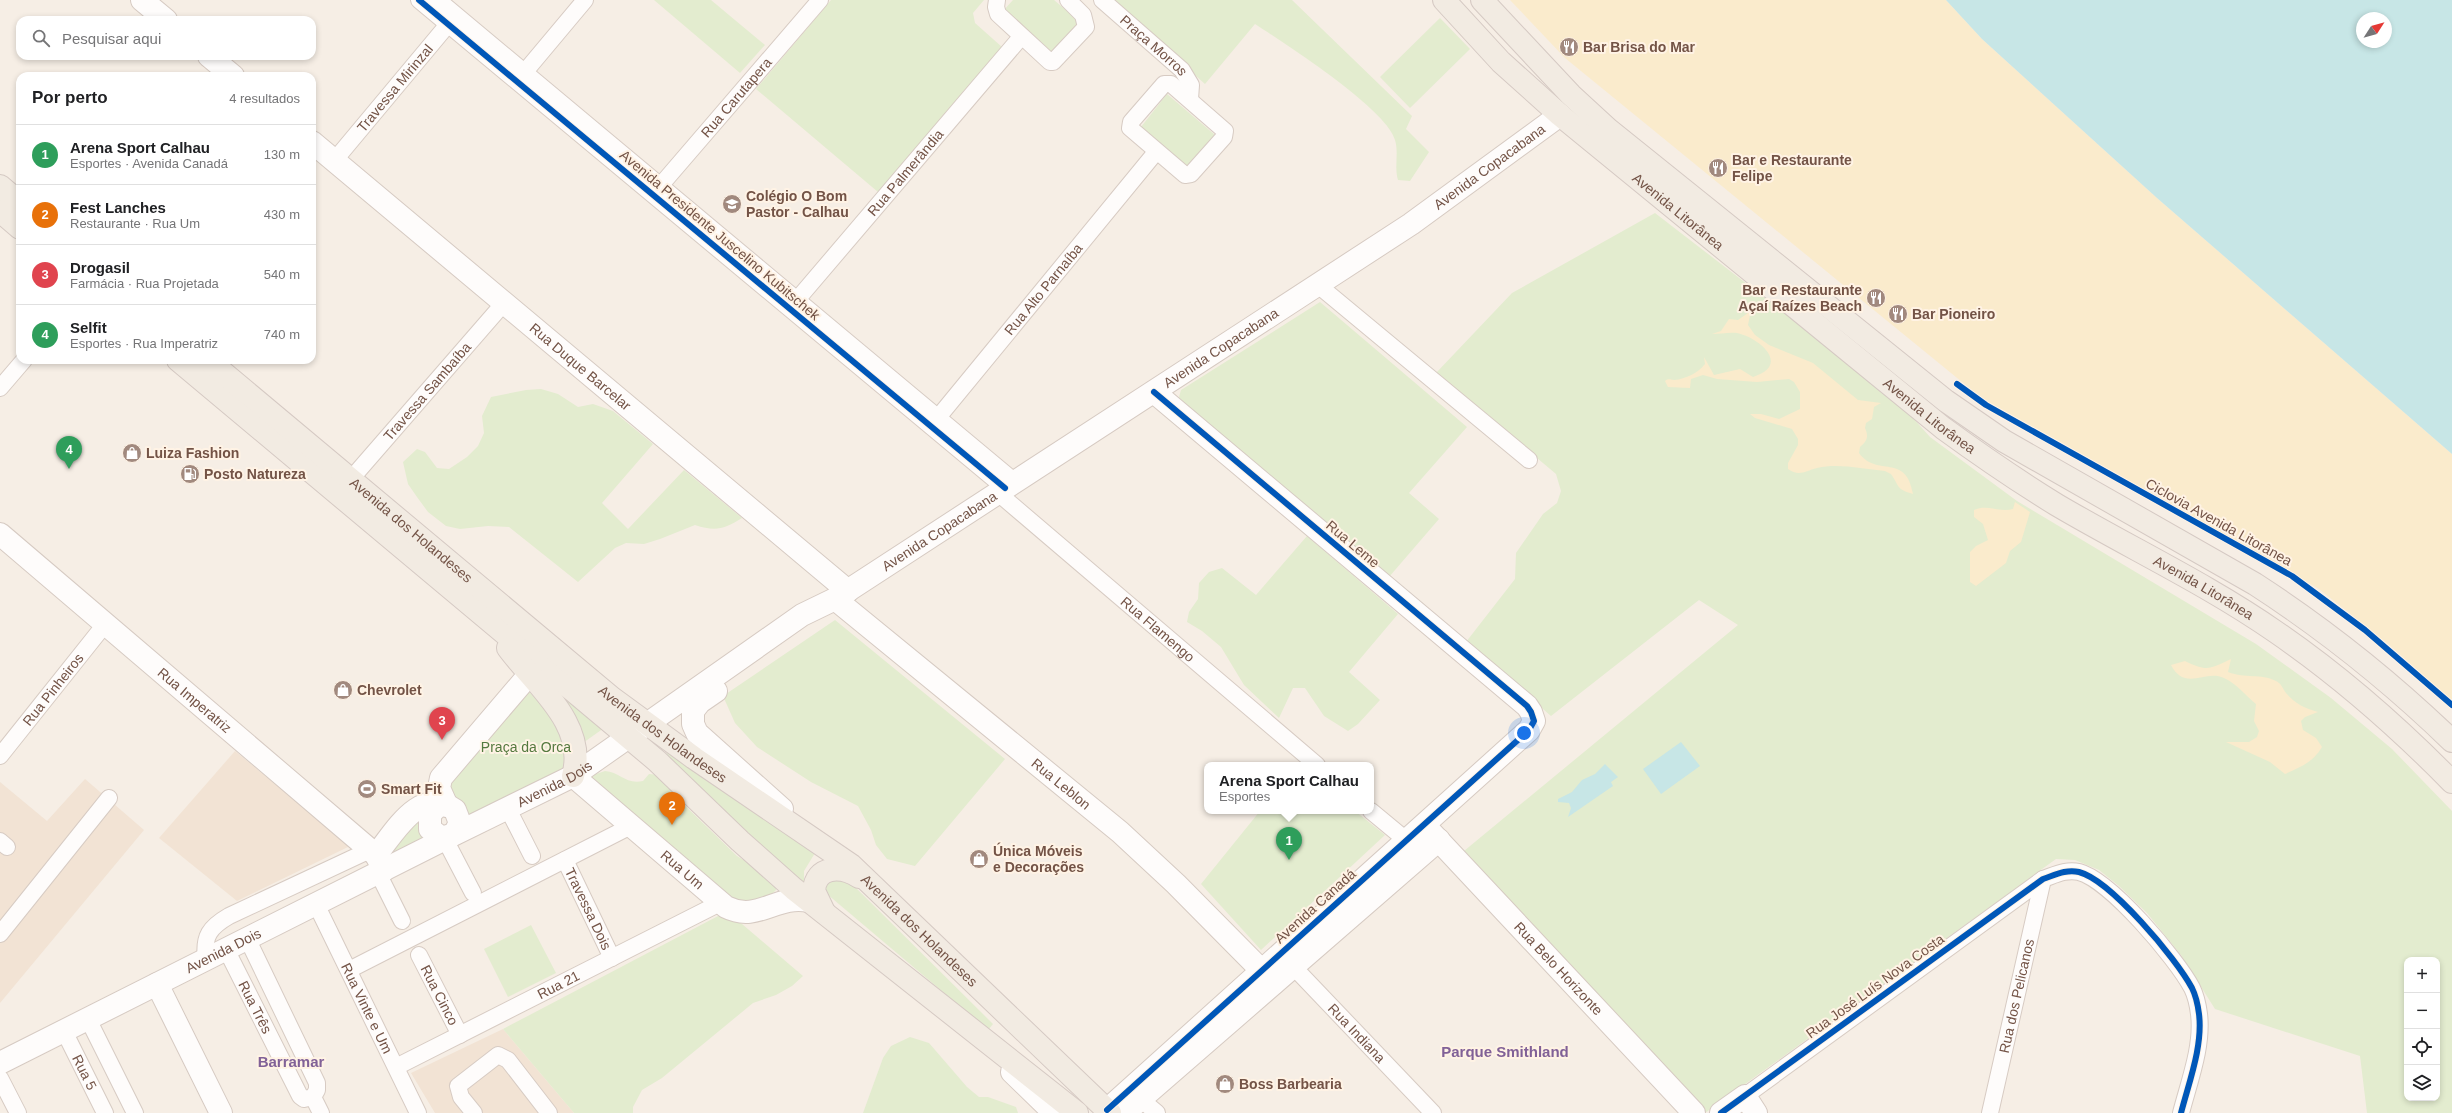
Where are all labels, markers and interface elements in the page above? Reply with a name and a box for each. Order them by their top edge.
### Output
street label: Praça Morros [1117,12,1191,78]
north arrow [2356,12,2392,48]
search box [16,16,316,60]
icon: search [30,27,52,49]
text: Pesquisar aqui [62,30,161,47]
restaurant icon: Bar Brisa do Mar [1558,36,1580,58]
place label: Bar Brisa do Mar [1583,39,1696,55]
street label: Travessa Mirinzal [354,41,436,135]
street label: Rua Carutapera [698,54,775,141]
text: Por perto [32,88,108,107]
text: 4 resultados [229,91,300,106]
street label: Avenida Copacabana [1431,121,1548,213]
street label: Rua Palmerândia [864,126,947,219]
text: Arena Sport Calhau [70,139,210,156]
text: 1 [41,147,49,162]
text: 130 m [264,147,300,162]
street label: Avenida Presidente Juscelino Kubitschek [617,147,824,324]
place label: Bar e Restaurante Felipe [1732,152,1852,184]
text: Esportes · Avenida Canadá [70,156,228,171]
restaurant icon: Bar e Restaurante Felipe [1707,157,1729,179]
street label: Avenida Litorânea [1629,170,1727,253]
place label: Colégio O Bom Pastor - Calhau [746,188,849,220]
school or university icon: Colégio O Bom Pastor - Calhau [721,193,743,215]
text: Fest Lanches [70,199,166,216]
text: 2 [41,207,49,222]
text: 430 m [264,207,300,222]
text: Restaurante · Rua Um [70,216,200,231]
street label: Rua Alto Parnaíba [1001,240,1086,338]
text: Drogasil [70,259,130,276]
text: 3 [41,267,49,282]
text: 540 m [264,267,300,282]
text: Farmácia · Rua Projetada [70,276,219,291]
place label: Bar e Restaurante Açaí Raízes Beach [1738,282,1862,314]
restaurant icon: Bar e Restaurante Açaí Raízes Beach [1865,287,1887,309]
restaurant icon: Bar Pioneiro [1887,303,1909,325]
street label: Avenida Copacabana [1160,304,1281,391]
place label: Bar Pioneiro [1912,306,1995,322]
text: Selfit [70,319,107,336]
street label: Rua Duque Barcelar [526,320,634,414]
text: 4 [41,327,49,342]
text: 740 m [264,327,300,342]
text: Esportes · Rua Imperatriz [70,336,218,351]
street label: Travessa Sambaíba [380,339,474,444]
street label: Avenida Litorânea [1880,375,1979,457]
pin: 4 [56,436,82,469]
shop icon: Luiza Fashion [121,442,143,464]
place label: Luiza Fashion [146,445,239,461]
fuel station icon: Posto Natureza [179,463,201,485]
place label: Posto Natureza [204,466,306,482]
street label: Avenida dos Holandeses [347,474,476,586]
street label: Ciclovia Avenida Litorânea [2143,475,2295,569]
street label: Avenida Copacabana [879,488,1000,574]
street label: Rua Leme [1323,517,1383,571]
street label: Avenida Litorânea [2151,552,2257,623]
street label: Rua Flamengo [1118,593,1198,665]
street label: Rua Pinheiros [19,650,87,729]
street label: Rua Imperatriz [155,664,235,736]
shop icon: Chevrolet [332,679,354,701]
place label: Chevrolet [357,682,422,698]
street label: Avenida dos Holandeses [595,682,730,786]
pin: 3 [429,707,455,740]
your location [1514,723,1534,743]
park label: Praça da Orca [481,739,571,755]
street label: Rua Leblon [1028,755,1094,813]
street label: Avenida Dois [515,757,595,810]
popup [1204,762,1374,814]
text: Arena Sport Calhau [1219,772,1359,789]
sports icon: Smart Fit [356,778,378,800]
place label: Smart Fit [381,781,442,797]
text: Esportes [1219,789,1270,804]
pin: 2 [659,792,685,825]
pin: 1 [1276,827,1302,860]
place label: Única Móveis e Decorações [993,842,1084,875]
street label: Rua Um [658,847,707,892]
shop icon: Única Móveis e Decorações [968,848,990,870]
street label: Travessa Dois [562,865,615,952]
street label: Avenida Canadá [1271,865,1359,946]
street label: Avenida dos Holandeses [858,871,981,990]
street label: Rua Belo Horizonte [1511,919,1606,1018]
street label: Avenida Dois [183,925,264,976]
street label: Rua José Luís Nova Costa [1803,930,1947,1041]
street label: Rua dos Pelicanos [1996,937,2037,1055]
map controls [2404,957,2440,1101]
button: + [2404,957,2440,993]
street label: Rua Vinte e Um [338,960,396,1056]
street label: Rua Cinco [417,962,462,1028]
street label: Rua 21 [535,967,582,1002]
street label: Rua Três [235,978,275,1036]
button: − [2404,993,2440,1029]
street label: Rua Indiana [1325,1000,1389,1066]
button: locate [2404,1029,2440,1065]
district label: Parque Smithland [1441,1043,1569,1060]
street label: Rua 5 [69,1052,100,1093]
district label: Barramar [258,1053,325,1070]
button: layers [2404,1065,2440,1101]
shop icon: Boss Barbearia [1214,1073,1236,1095]
place label: Boss Barbearia [1239,1076,1342,1092]

